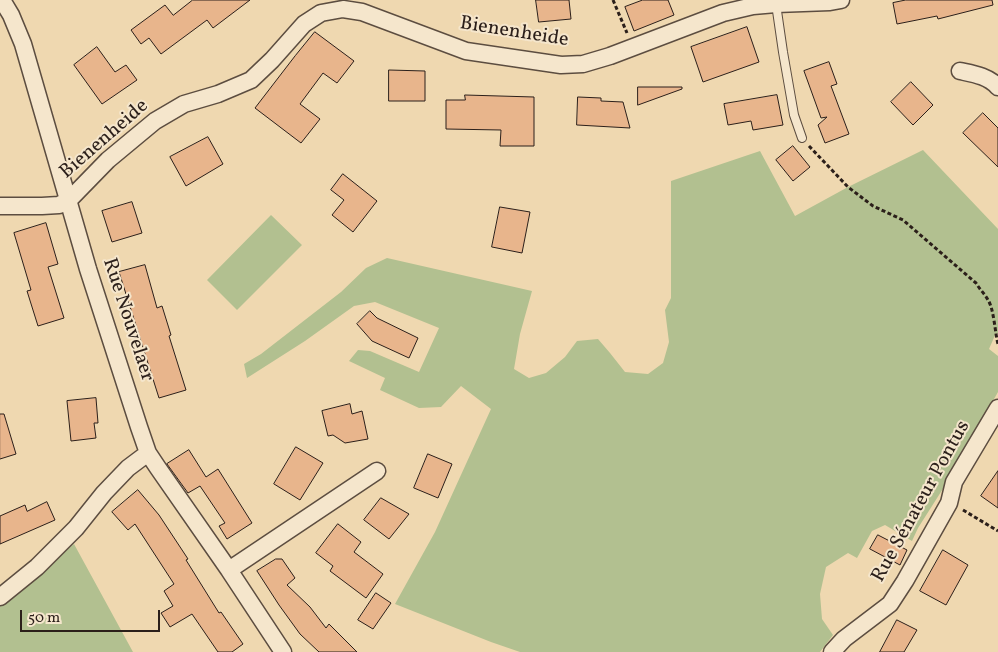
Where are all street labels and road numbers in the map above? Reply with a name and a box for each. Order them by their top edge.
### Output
street label: Bienenheide [458,13,570,53]
street label: Bienenheide [56,95,154,185]
street label: Rue Nouvelaer [96,255,158,385]
street label: Rue Sénateur Pontus [868,417,976,587]

